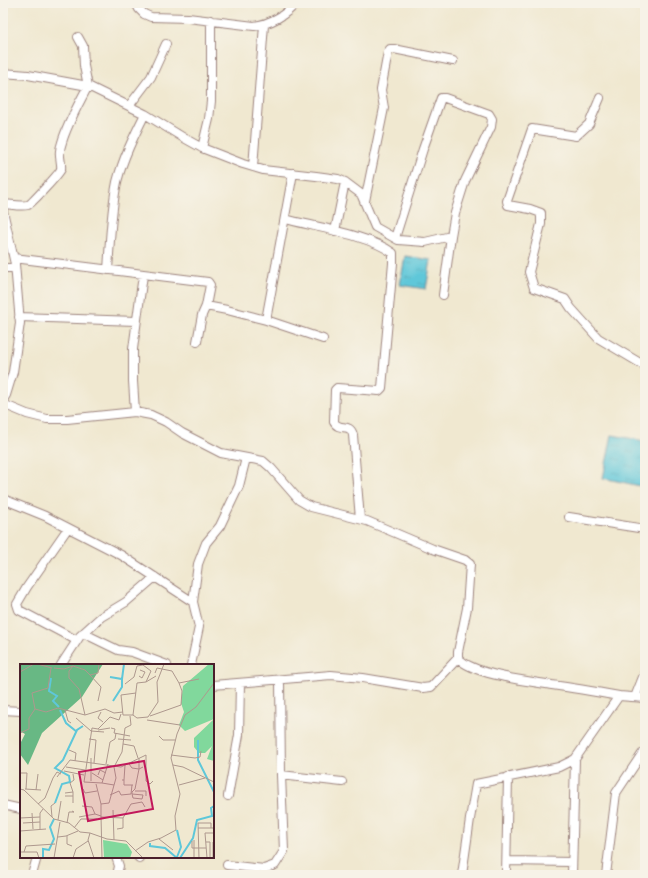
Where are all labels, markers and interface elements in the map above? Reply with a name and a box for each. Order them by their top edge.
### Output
inset map [20,664,214,858]

